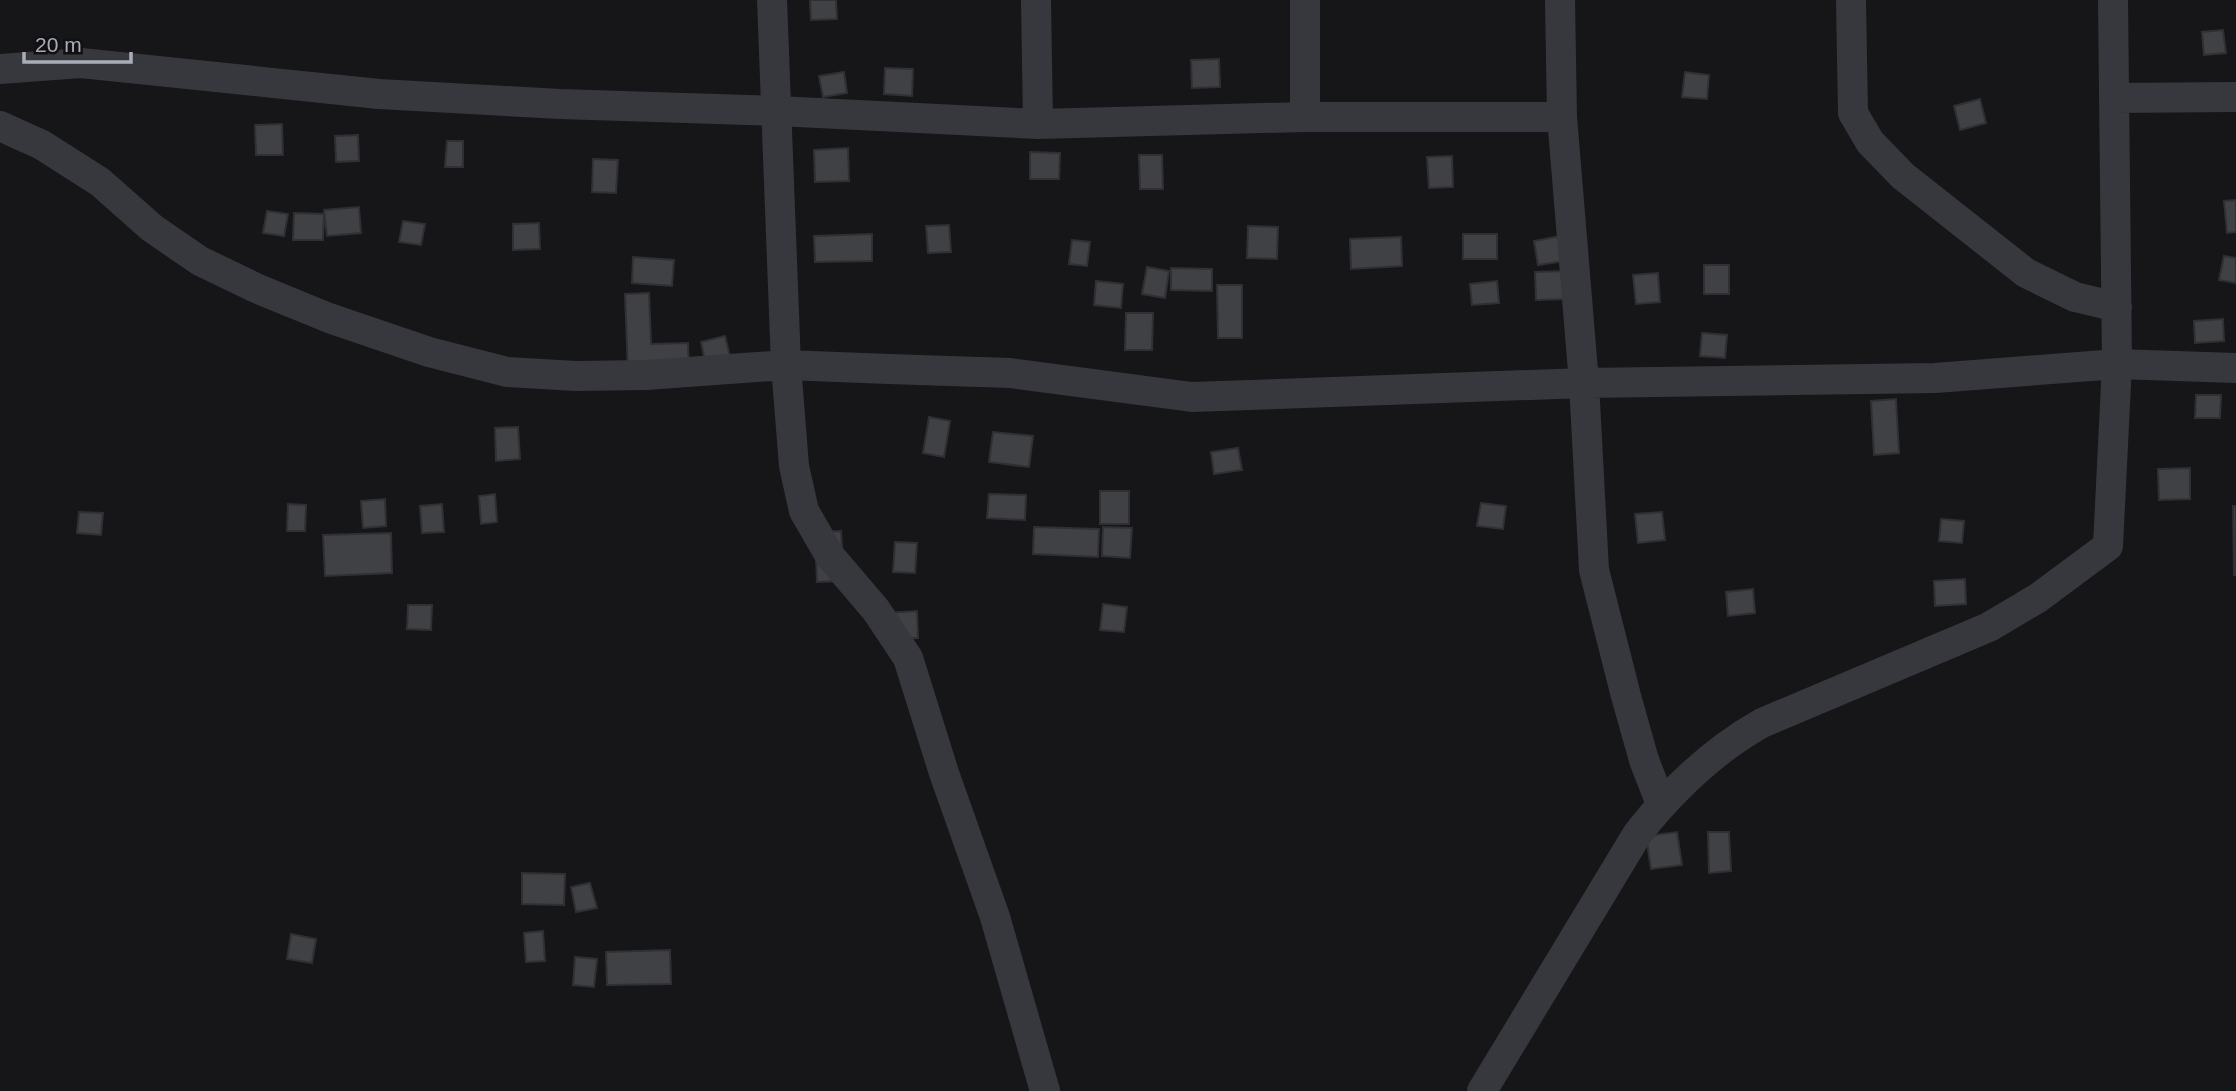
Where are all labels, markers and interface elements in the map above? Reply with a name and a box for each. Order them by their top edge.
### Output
scale bar [24,21,131,65]
text: 20 m [35,33,82,56]

